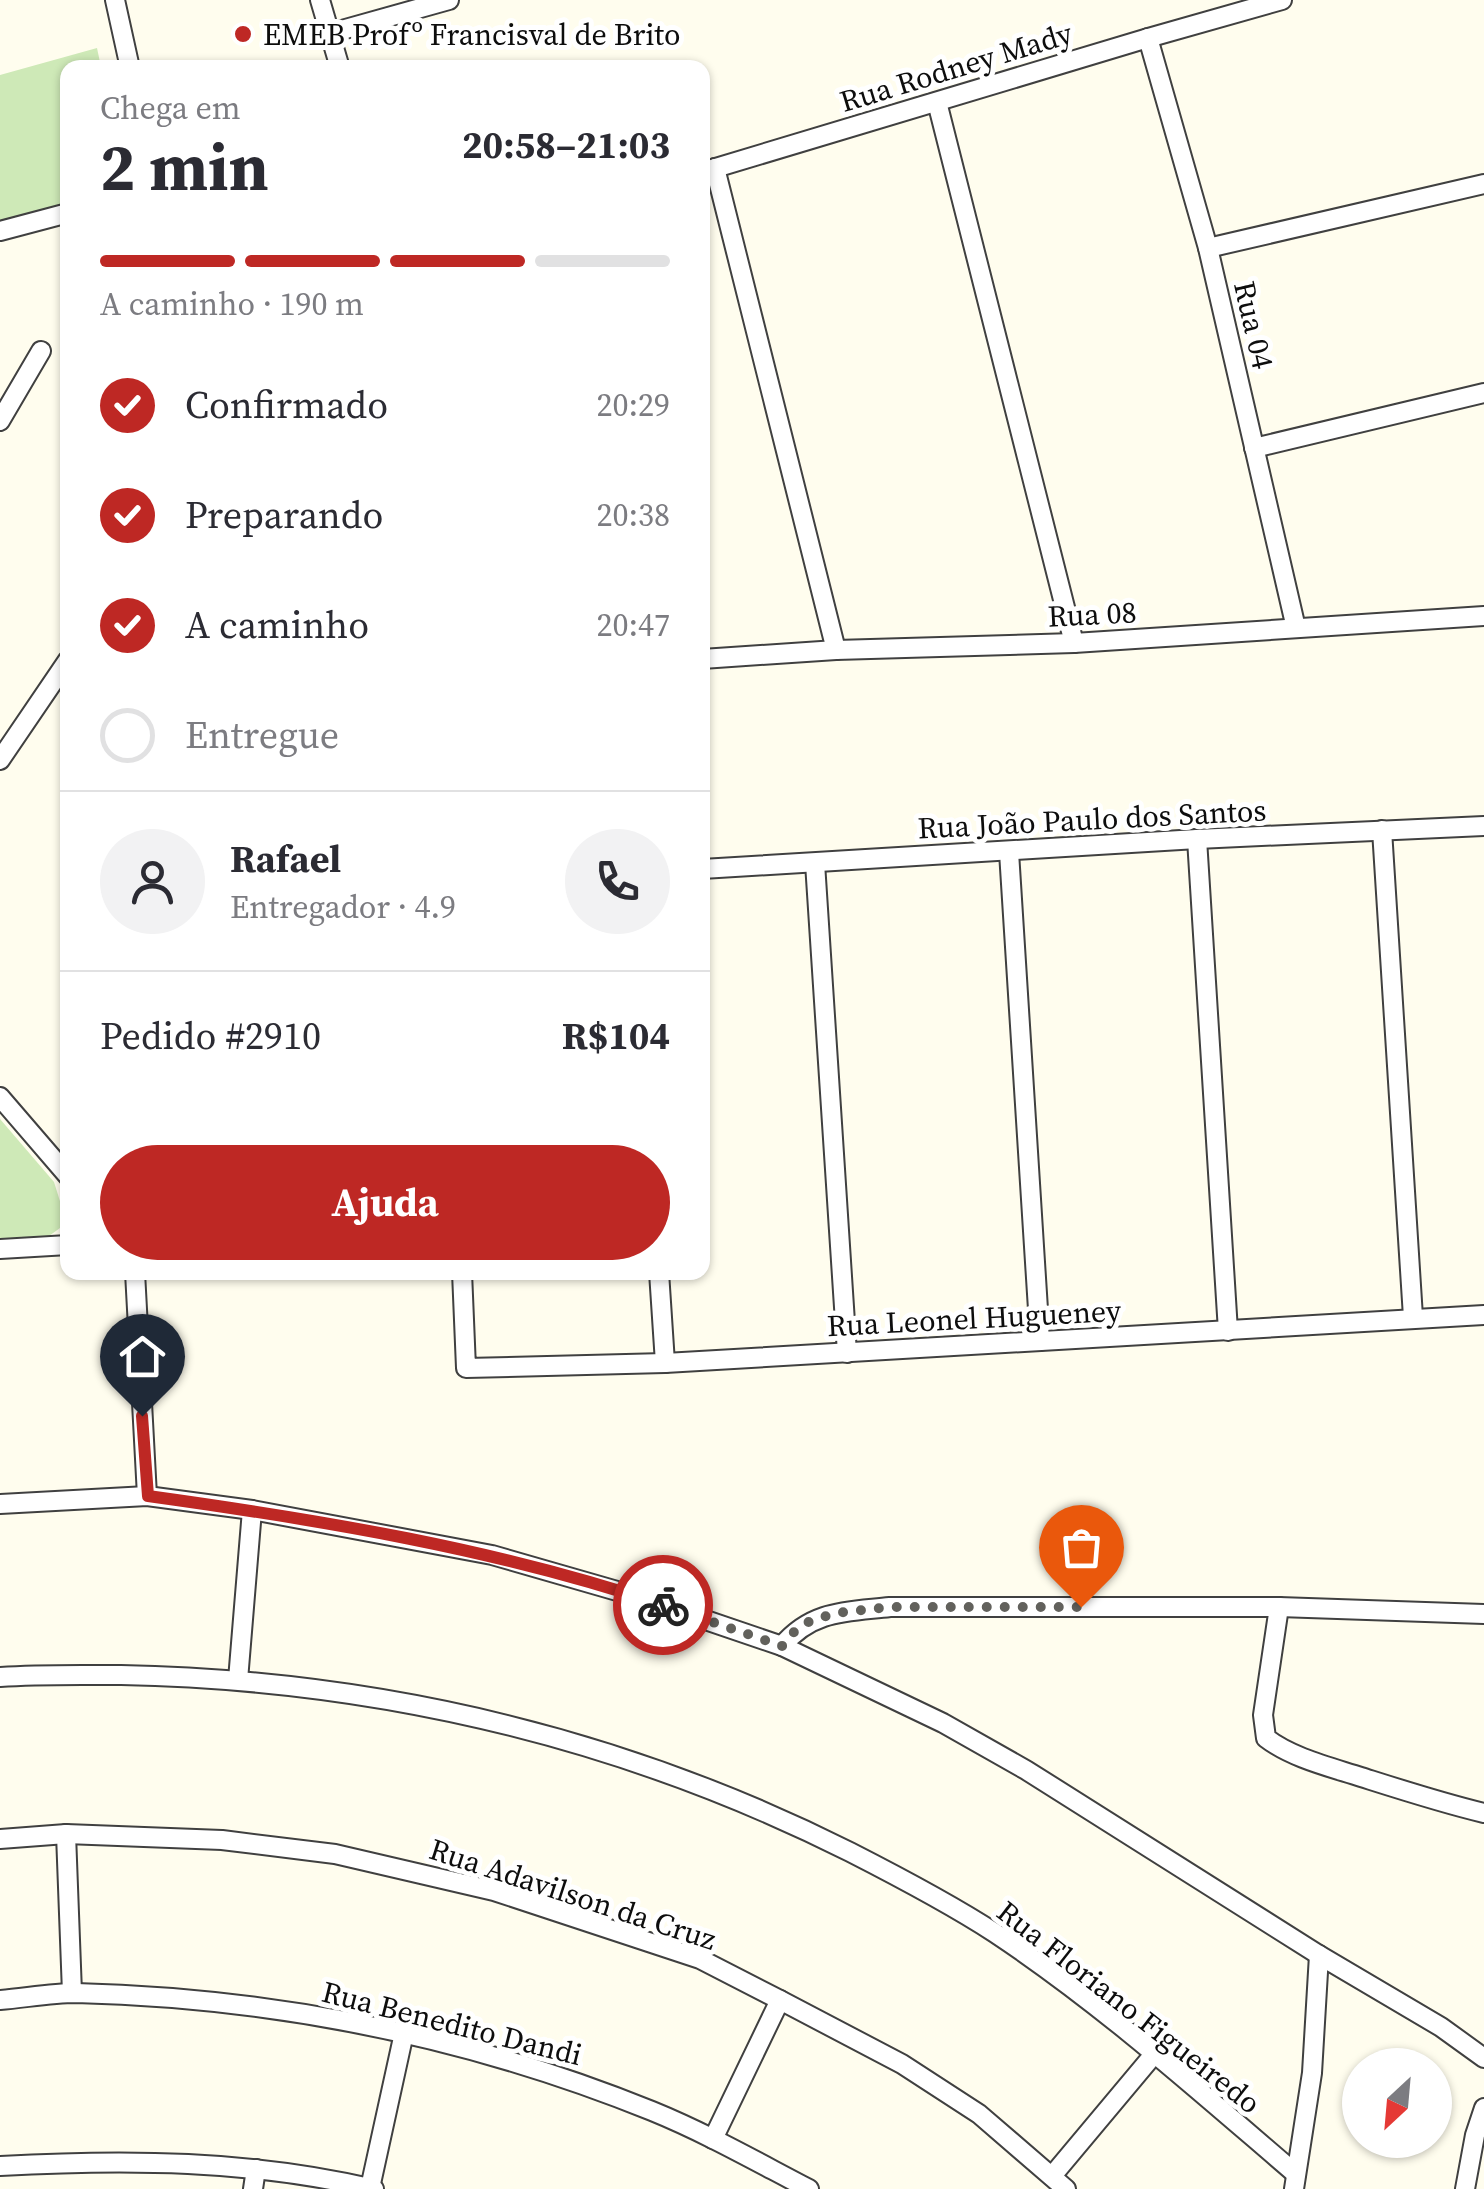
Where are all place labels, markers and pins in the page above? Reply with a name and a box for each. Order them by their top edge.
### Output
place label: EMEB Profº Francisval de Brito [263,14,681,55]
marker: EMEB Profº Francisval de Brito [232,23,254,45]
pin [100,1314,185,1417]
pin [1039,1505,1124,1608]

